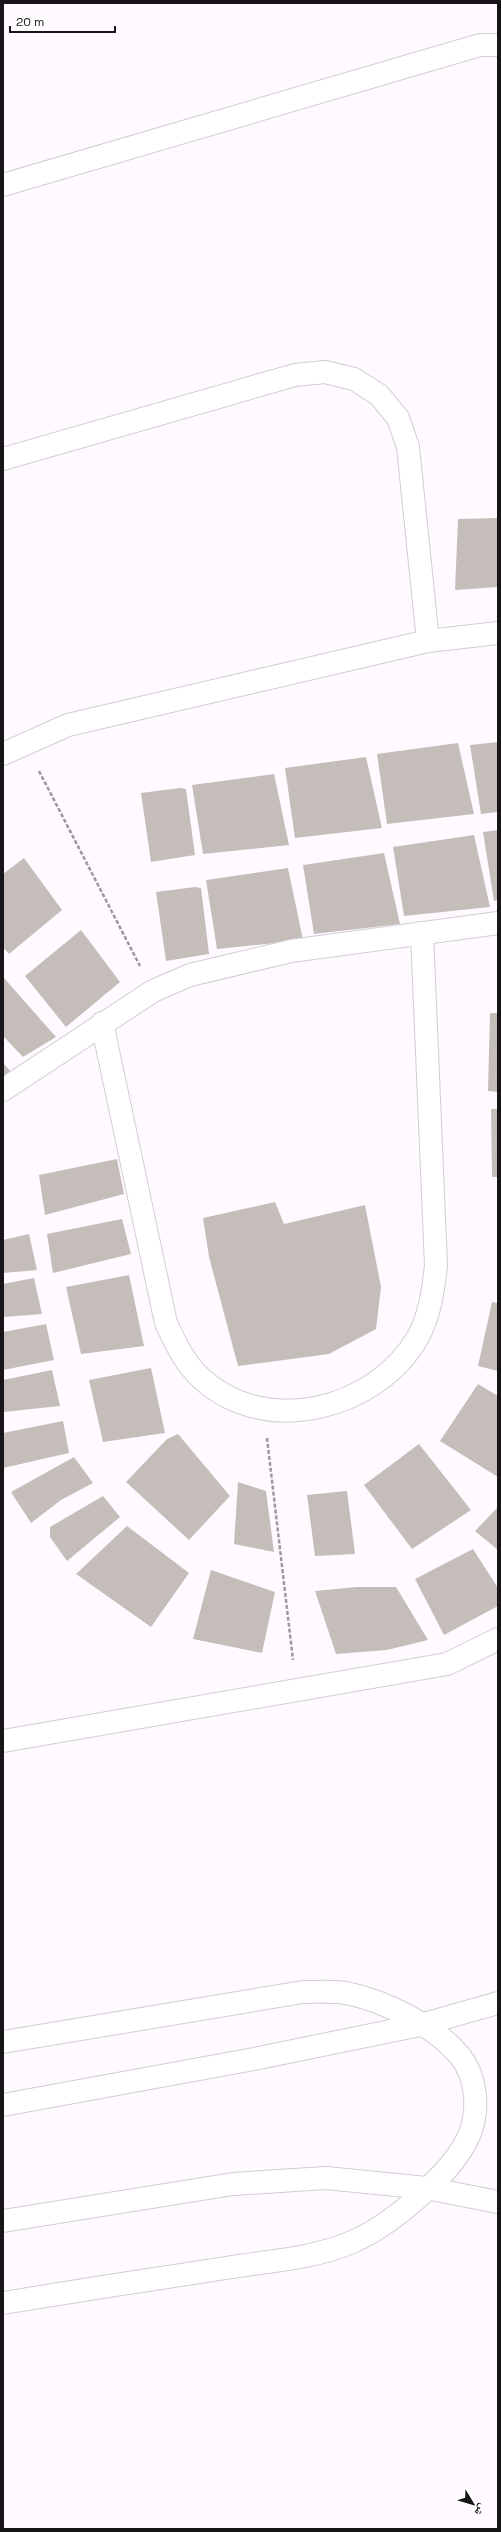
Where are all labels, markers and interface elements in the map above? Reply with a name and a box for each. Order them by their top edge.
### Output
scale bar [10,8,115,34]
text: 20 m [16,14,44,30]
north arrow [453,2484,493,2524]
text: ش [471,2501,490,2519]

